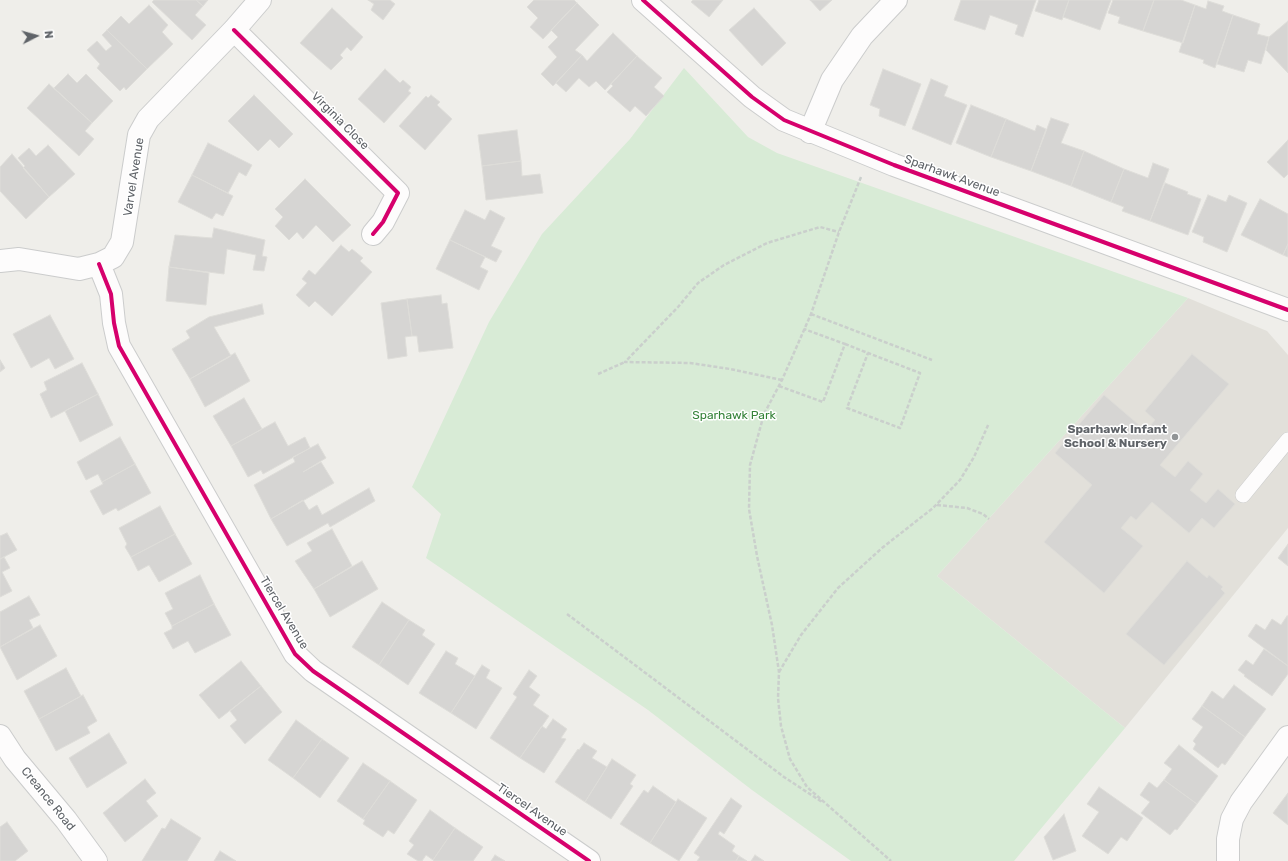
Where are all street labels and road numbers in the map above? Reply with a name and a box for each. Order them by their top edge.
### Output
street label: Virginia Close [308,89,372,153]
street label: Varvel Avenue [121,137,147,217]
street label: Sparhawk Avenue [902,152,1002,200]
street label: Tiercel Avenue [257,574,311,652]
street label: Creance Road [18,764,78,834]
street label: Tiercel Avenue [494,781,570,839]

